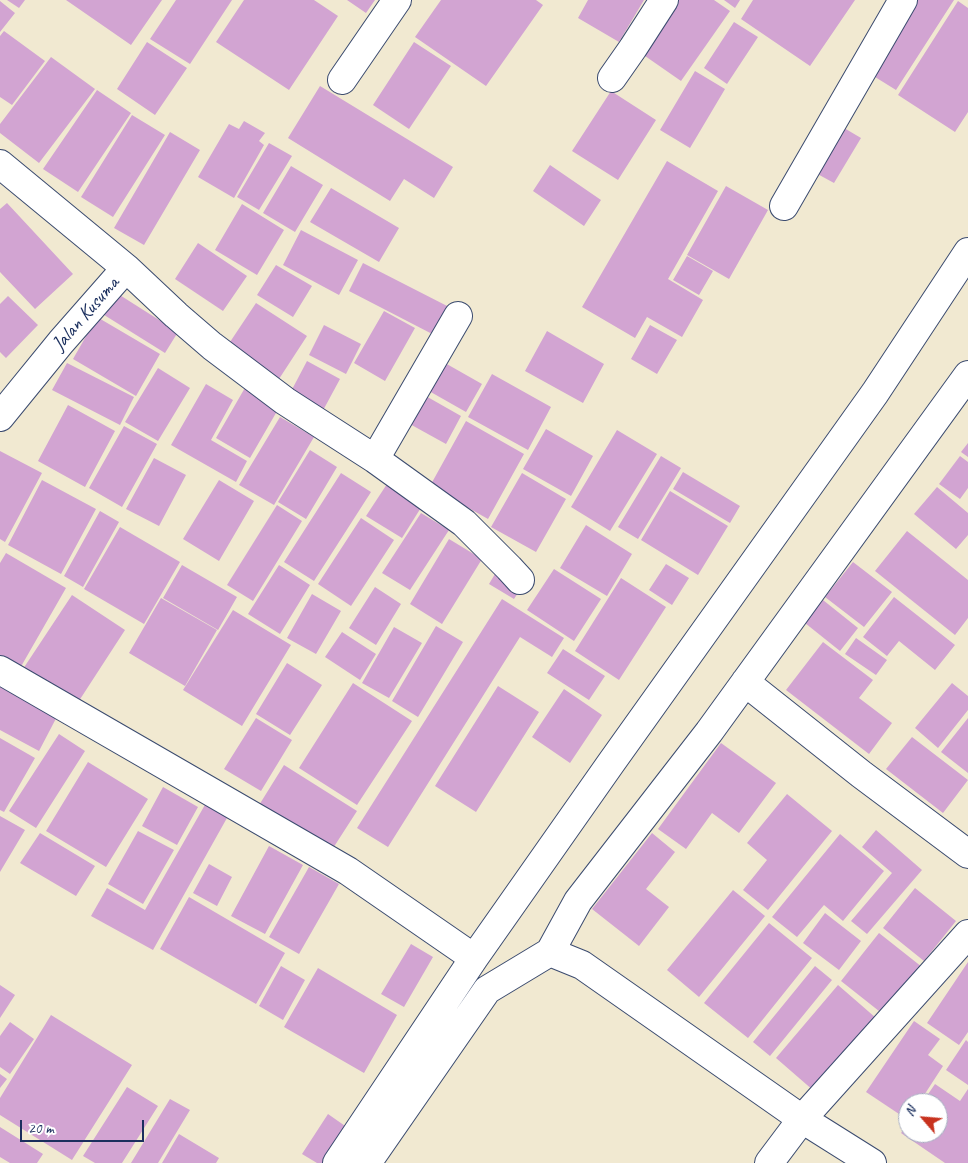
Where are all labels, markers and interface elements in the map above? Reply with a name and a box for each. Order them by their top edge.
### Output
street label: Jalan Kusuma [47,272,125,356]
north arrow [898,1093,948,1143]
text: N [901,1104,920,1119]
scale bar [22,1110,146,1142]
text: 20 m [28,1119,54,1138]

